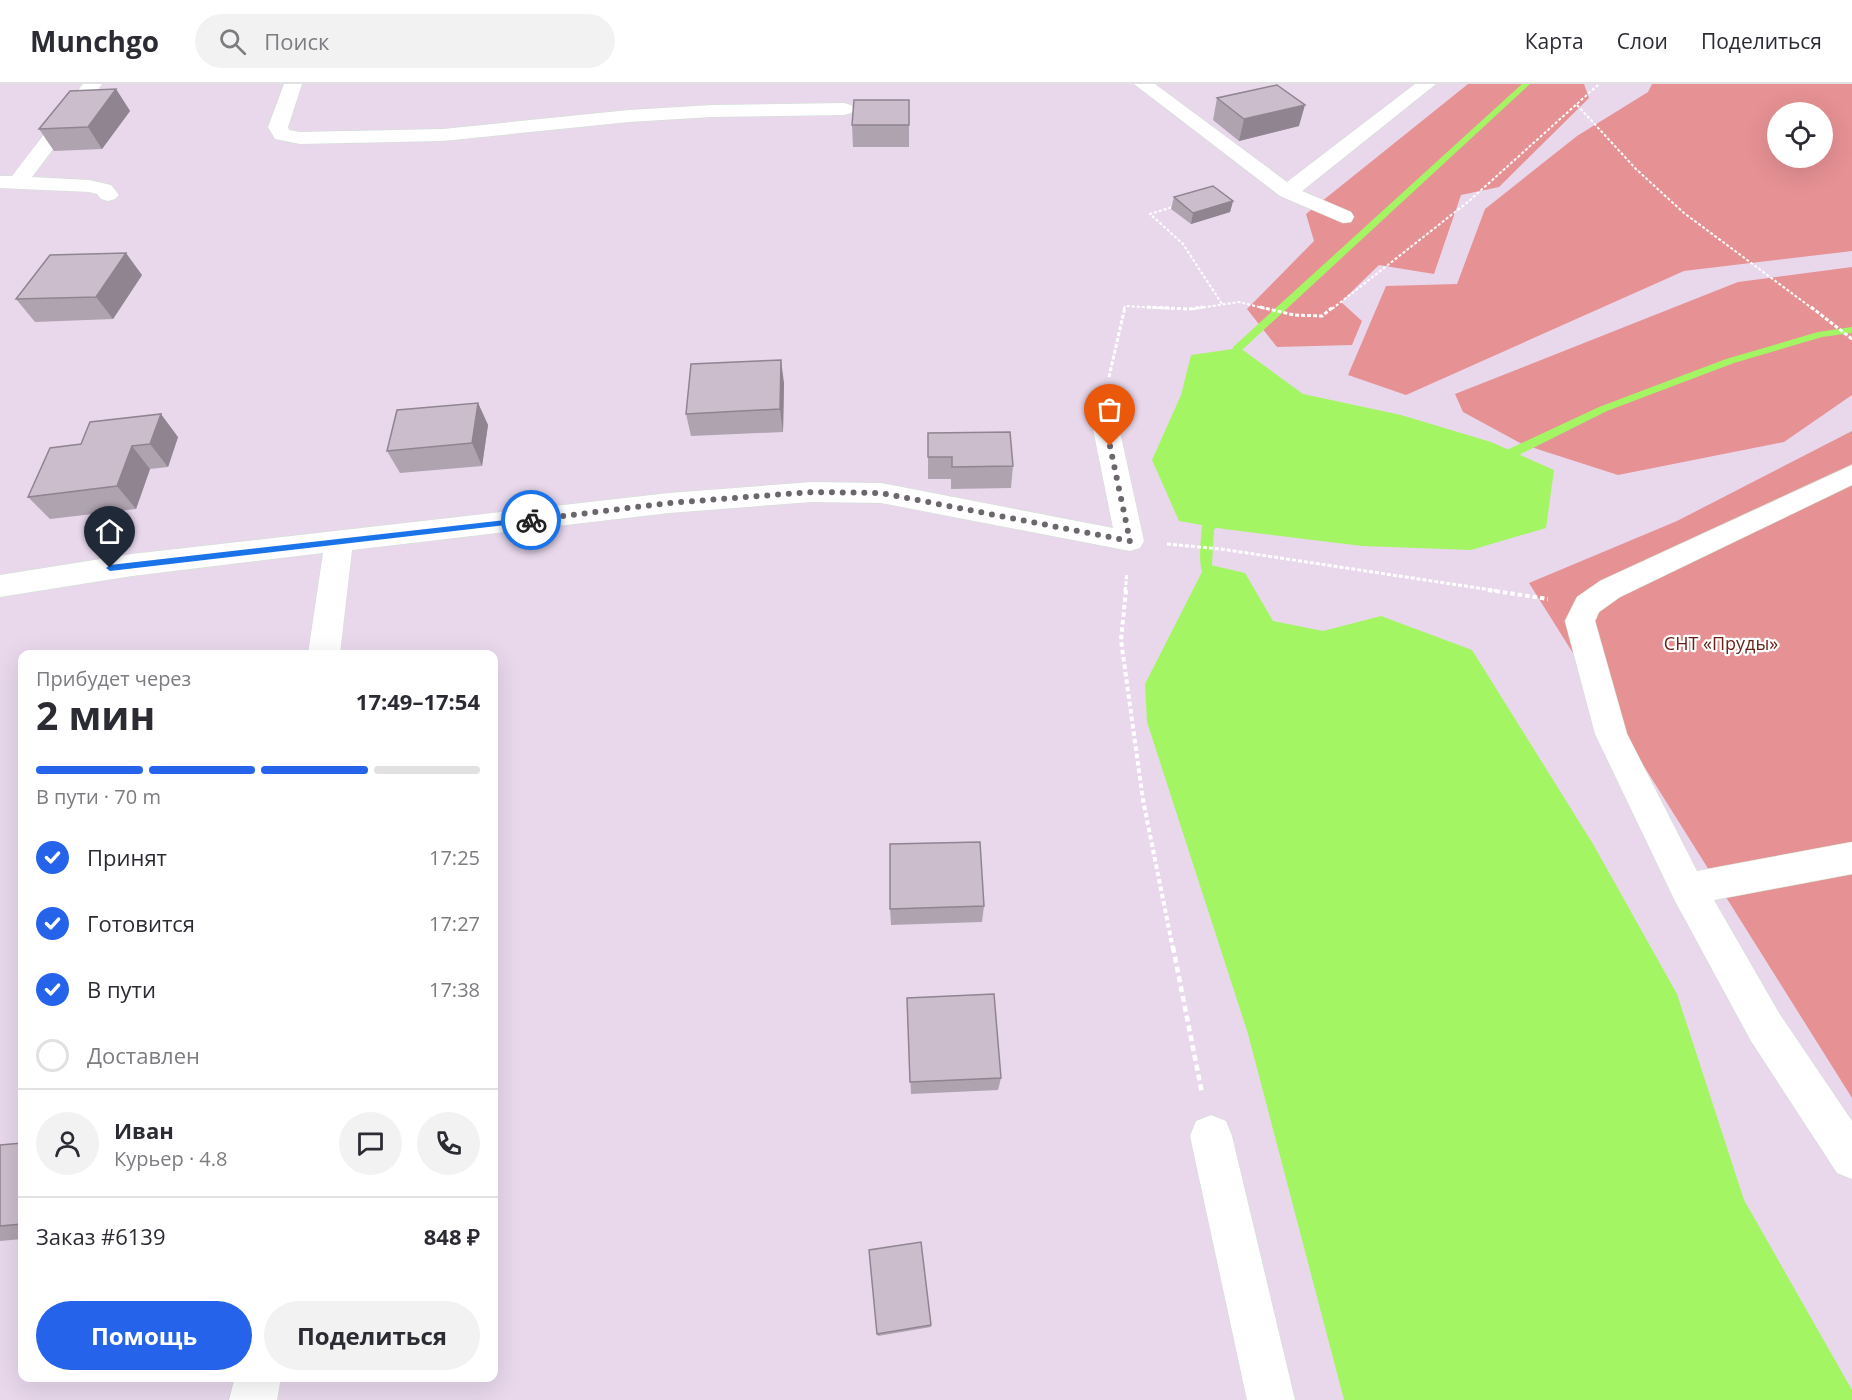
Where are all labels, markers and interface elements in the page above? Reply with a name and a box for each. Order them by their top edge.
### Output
search box [195,14,615,68]
text: Munchgo [30,22,159,60]
icon: search [216,25,249,58]
text: Поиск [264,26,329,56]
text: Карта [1525,27,1584,55]
text: Слои [1617,27,1668,55]
text: Поделиться [1701,27,1822,55]
map controls [1767,102,1833,168]
button: locate [1767,102,1833,168]
pin [1084,384,1135,446]
icon: bag [1093,393,1126,426]
courier [501,490,561,550]
icon: bike [515,504,548,537]
pin [84,506,135,568]
icon: home [93,515,126,548]
park label: СНТ «Пруды» [1664,631,1778,655]
text: Прибудет через [36,665,191,692]
text: 17:49–17:54 [356,686,480,716]
text: 2 мин [36,688,155,741]
text: В пути · 70 m [36,783,161,810]
icon: check [36,841,69,874]
text: Принят [87,842,167,872]
text: 17:25 [429,844,480,871]
icon: check [36,907,69,940]
text: Готовится [87,908,195,938]
text: 17:27 [429,910,480,937]
icon: check [36,973,69,1006]
text: В пути [87,974,156,1004]
text: 17:38 [429,976,480,1003]
text: Доставлен [87,1040,200,1070]
button: person [36,1112,99,1175]
button: chat [339,1112,402,1175]
button: phone [417,1112,480,1175]
text: Иван [114,1115,174,1145]
text: Курьер · 4.8 [114,1145,228,1172]
text: Заказ #6139 [36,1221,166,1251]
text: 848 ₽ [424,1221,480,1251]
button: Помощь [36,1301,252,1370]
button: Поделиться [264,1301,480,1370]

